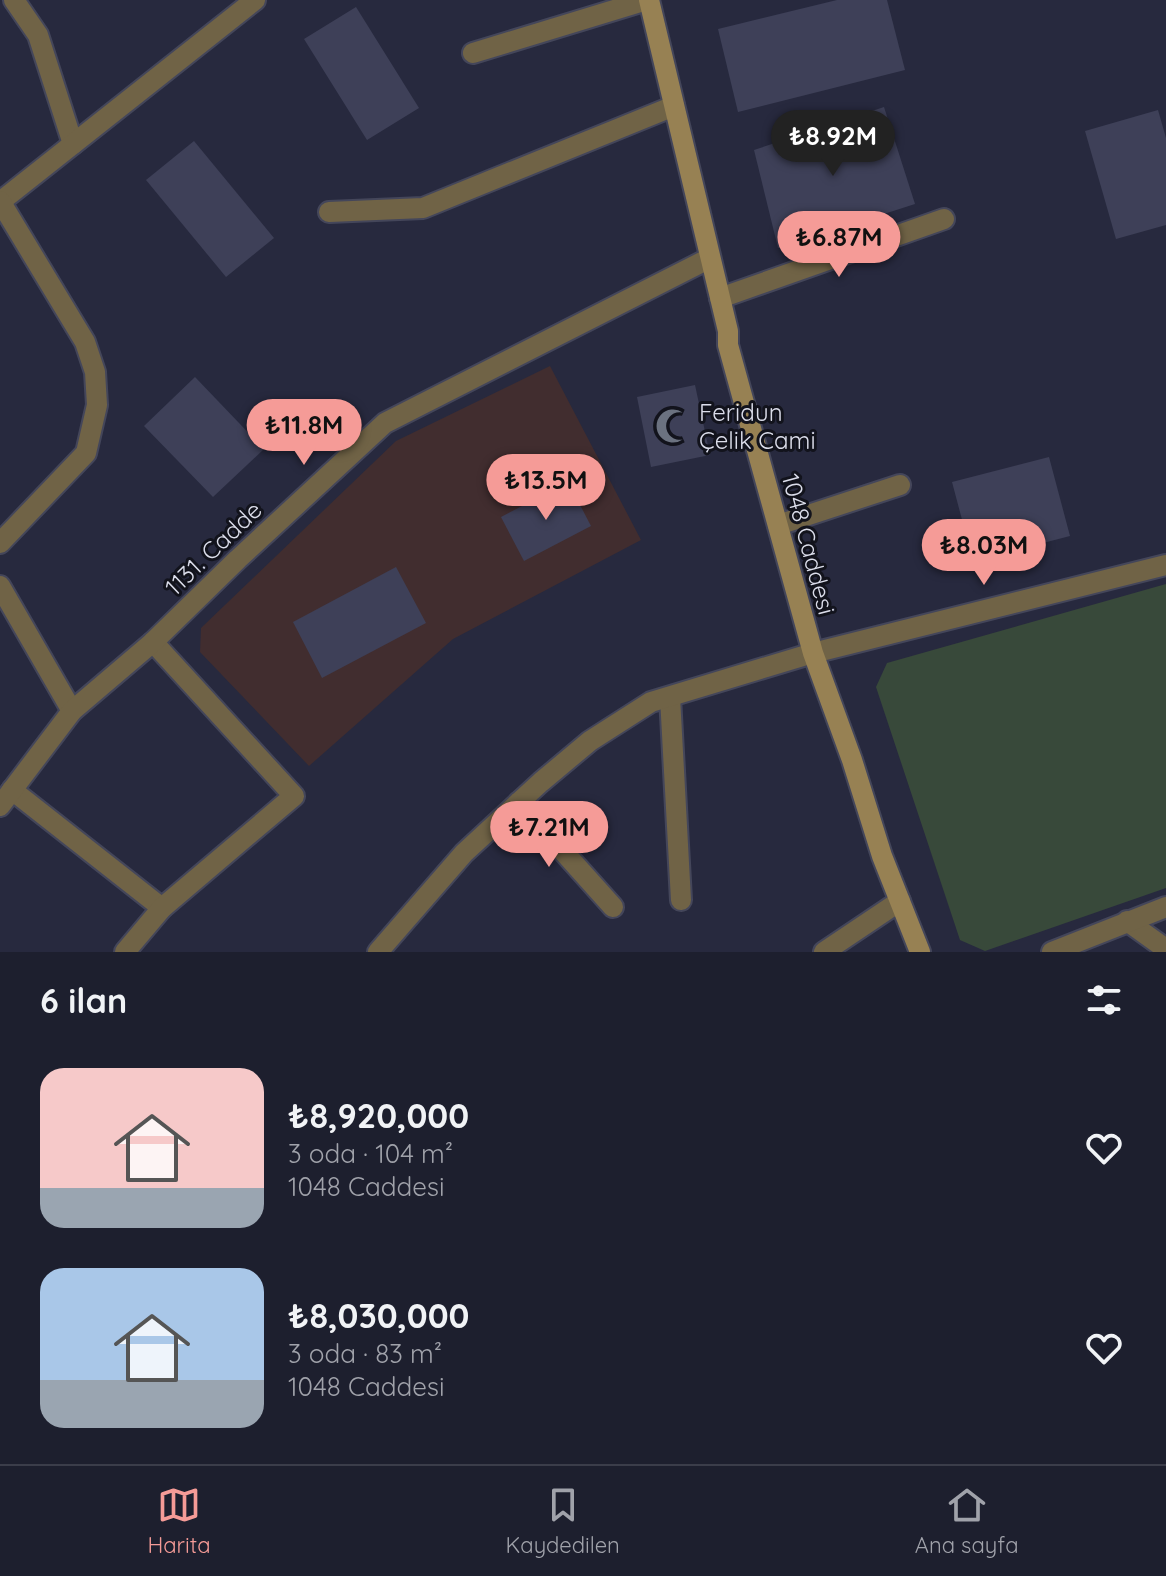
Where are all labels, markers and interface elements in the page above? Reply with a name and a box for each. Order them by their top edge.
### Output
pin: ₺8.92M [768,110,898,178]
text: ₺8.92M [789,119,877,152]
pin: ₺6.87M [774,211,904,279]
text: ₺6.87M [795,220,883,253]
place label: Feridun Çelik Cami [699,397,816,455]
pin: ₺11.8M [239,399,369,467]
mosque icon: Feridun Çelik Cami [654,407,692,445]
text: ₺11.8M [265,408,343,441]
pin: ₺13.5M [481,454,611,522]
text: ₺13.5M [504,463,588,496]
street label: 1048 Caddesi [776,470,842,618]
street label: 1131. Cadde [158,494,268,602]
pin: ₺8.03M [919,519,1049,587]
text: ₺8.03M [940,528,1028,561]
pin: ₺7.21M [484,801,614,869]
text: ₺7.21M [508,810,590,843]
icon: filters [1082,978,1126,1022]
text: 6 ilan [40,979,127,1022]
text: ₺8,920,000 [288,1094,469,1137]
icon: home [104,1100,200,1196]
icon: heart [1082,1126,1126,1170]
text: 3 oda · 104 m² [288,1137,453,1170]
text: 1048 Caddesi [288,1170,445,1203]
text: ₺8,030,000 [288,1294,470,1337]
icon: home [104,1300,200,1396]
icon: heart [1082,1326,1126,1370]
text: 3 oda · 83 m² [288,1337,442,1370]
text: 1048 Caddesi [288,1370,445,1403]
tab: Harita [147,1483,211,1559]
tab: Kaydedilen [505,1483,620,1559]
tab: Ana sayfa [915,1483,1019,1559]

